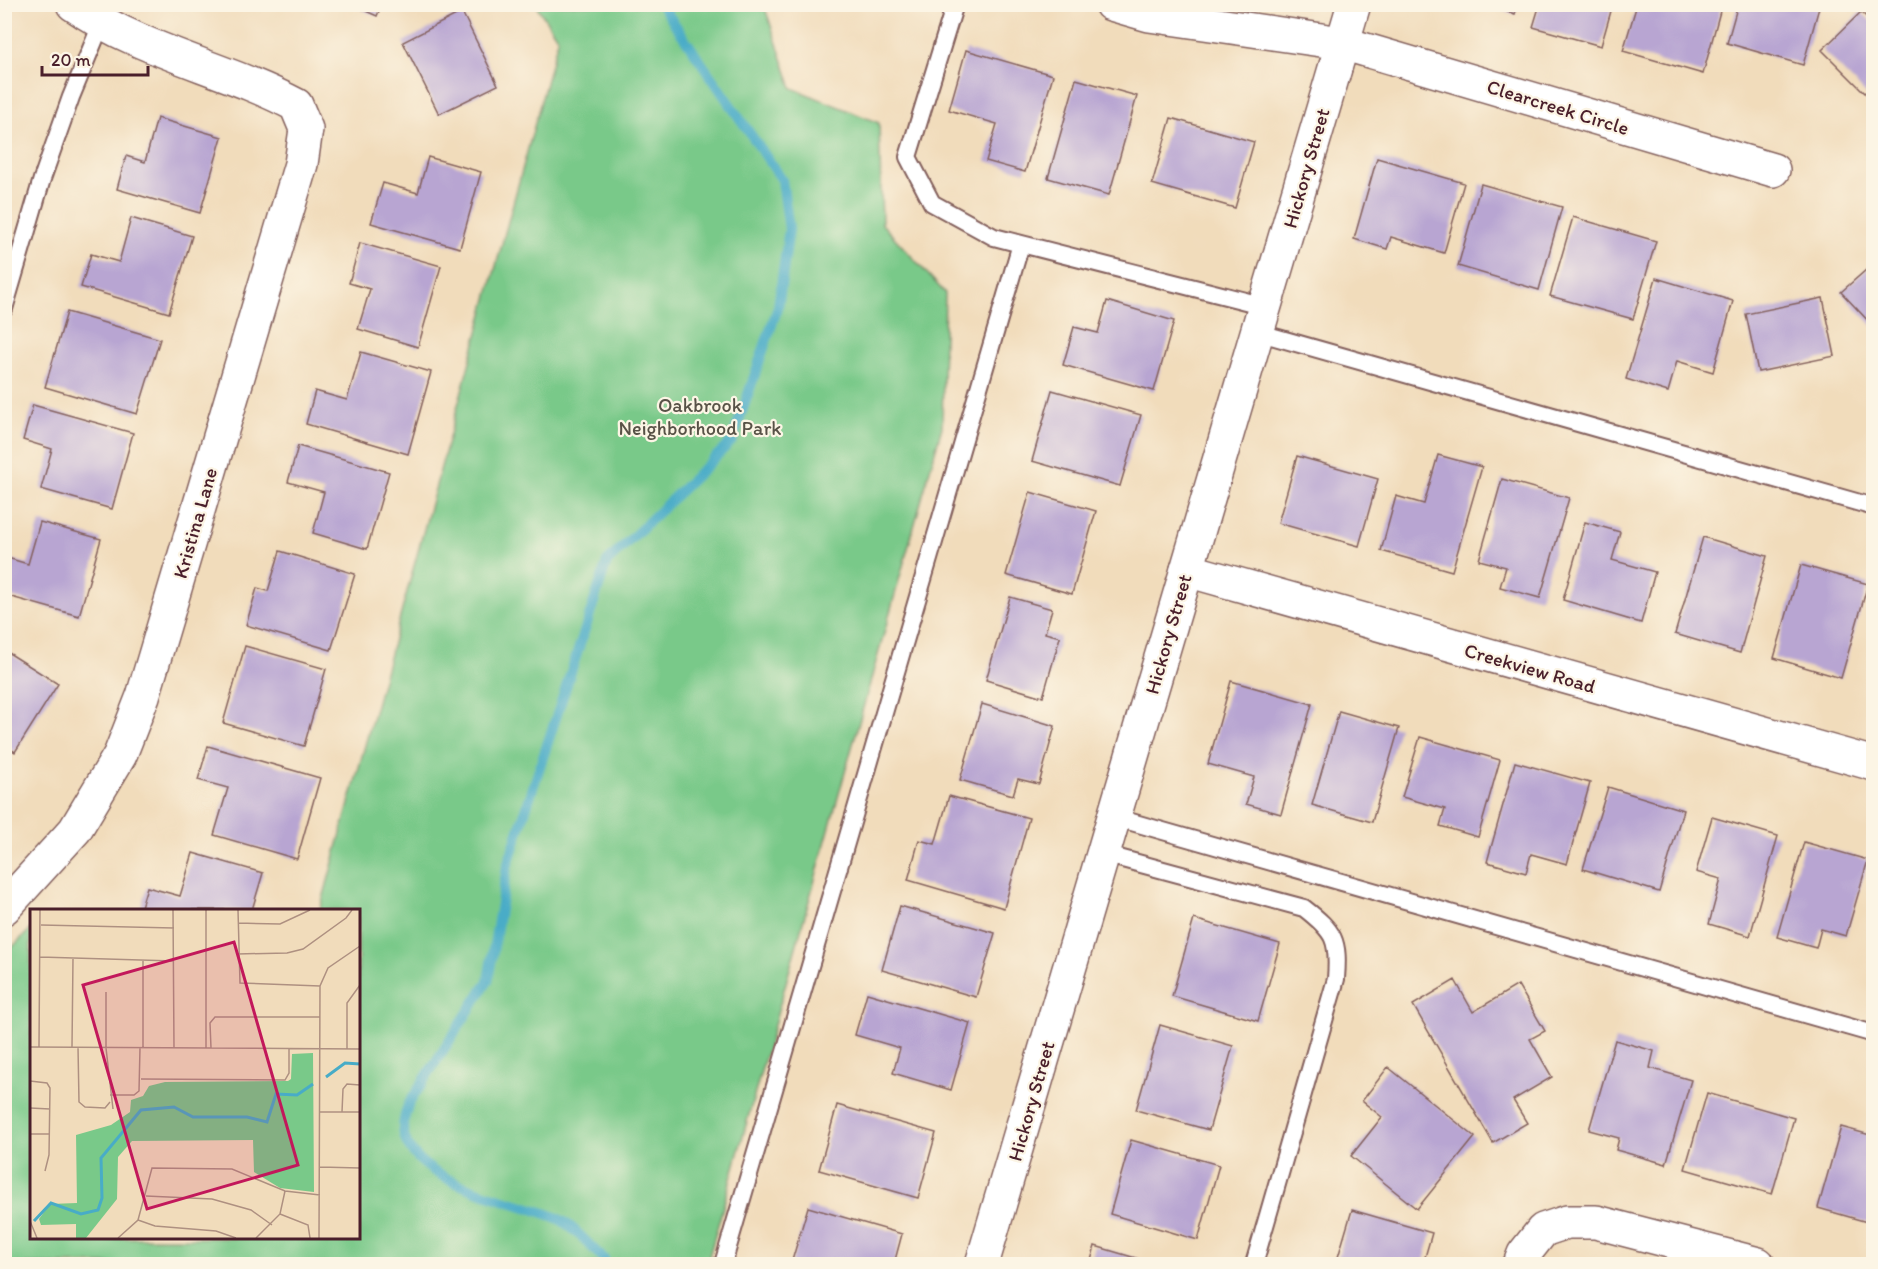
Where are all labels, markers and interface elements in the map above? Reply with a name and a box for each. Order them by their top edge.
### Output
scale bar [42,39,148,77]
text: 20 m [51,49,91,71]
street label: Clearcreek Circle [1484,74,1632,140]
street label: Hickory Street [1277,105,1335,231]
park label: Oakbrook Neighborhood Park [618,393,782,440]
street label: Kristina Lane [168,465,222,581]
street label: Hickory Street [1139,571,1197,697]
street label: Creekview Road [1462,638,1599,698]
inset map [30,909,360,1239]
street label: Hickory Street [1002,1038,1060,1164]

